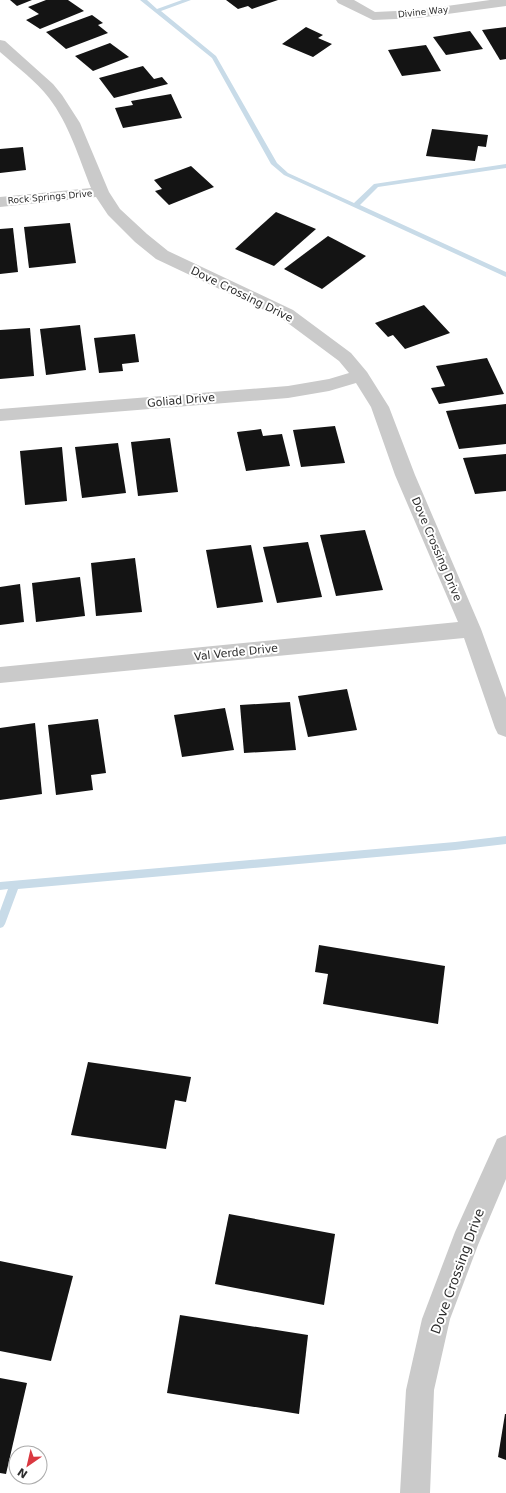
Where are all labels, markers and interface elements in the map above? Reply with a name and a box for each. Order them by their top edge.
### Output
street label: Divine Way [397,4,449,20]
street label: Rock Springs Drive [7,188,93,206]
street label: Dove Crossing Drive [189,264,295,325]
street label: Goliad Drive [147,391,216,410]
street label: Dove Crossing Drive [409,495,464,603]
street label: Val Verde Drive [193,642,279,663]
street label: Dove Crossing Drive [428,1206,487,1336]
north arrow [8,1445,48,1485]
text: N [15,1465,30,1481]

